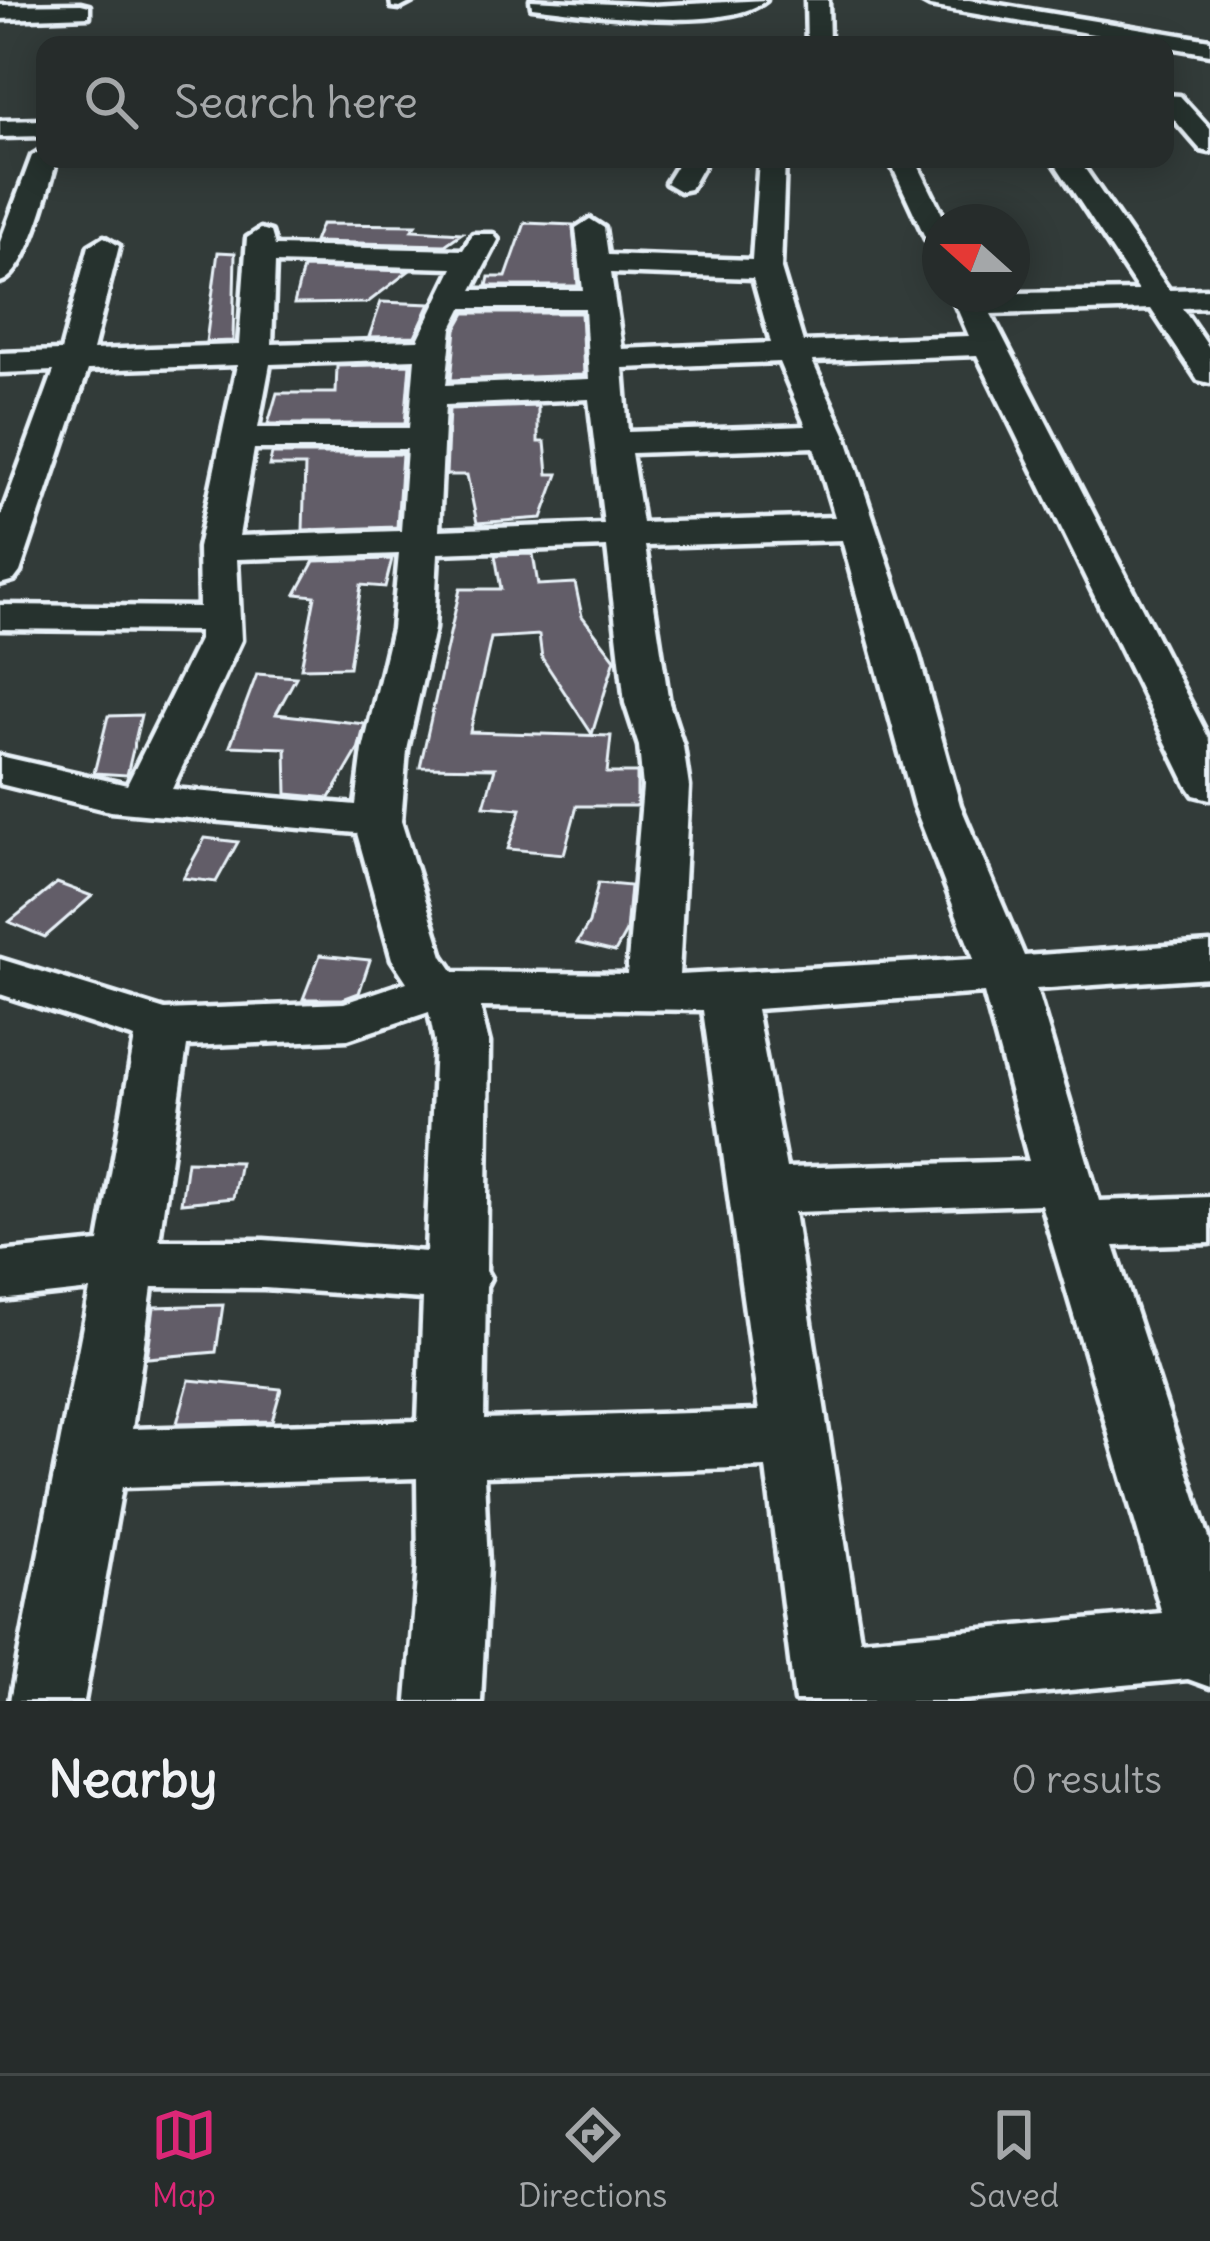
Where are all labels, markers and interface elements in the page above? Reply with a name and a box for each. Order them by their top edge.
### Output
search box [36,36,1174,168]
icon: search [78,69,144,135]
text: Search here [174,74,418,130]
north arrow [922,204,1030,312]
text: Nearby [48,1747,217,1811]
text: 0 results [1011,1755,1162,1804]
tab: Map [151,2102,217,2216]
tab: Directions [518,2102,667,2216]
tab: Saved [969,2102,1059,2216]

